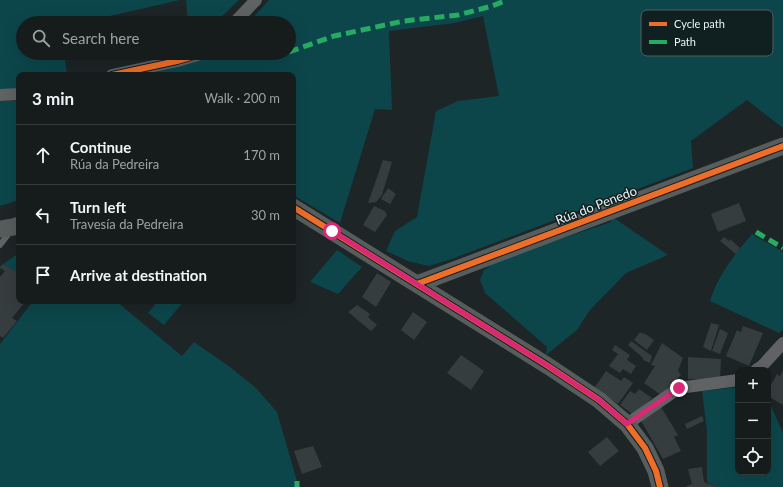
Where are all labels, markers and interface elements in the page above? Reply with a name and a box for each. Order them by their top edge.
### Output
legend [641,10,773,56]
search box [16,16,296,60]
text: Cycle path [674,17,725,30]
icon: search [30,27,52,49]
text: Search here [62,29,139,47]
text: Path [674,35,696,48]
text: 3 min [32,88,74,109]
text: Walk · 200 m [204,90,280,106]
text: Continue [70,138,131,156]
icon: ahead [32,144,54,166]
text: 170 m [243,147,280,163]
text: Rúa da Pedreira [70,156,159,172]
street label: Rúa do Penedo [553,182,639,228]
text: Turn left [70,198,126,216]
icon: left [32,204,54,226]
text: 30 m [251,207,280,223]
text: Travesía da Pedreira [70,216,183,232]
route start [323,222,341,240]
icon: arrive [32,264,54,286]
text: Arrive at destination [70,266,207,284]
map controls [735,367,771,475]
button: + [735,367,771,403]
route end [670,379,688,397]
button: − [735,403,771,439]
button: locate [735,439,771,475]

